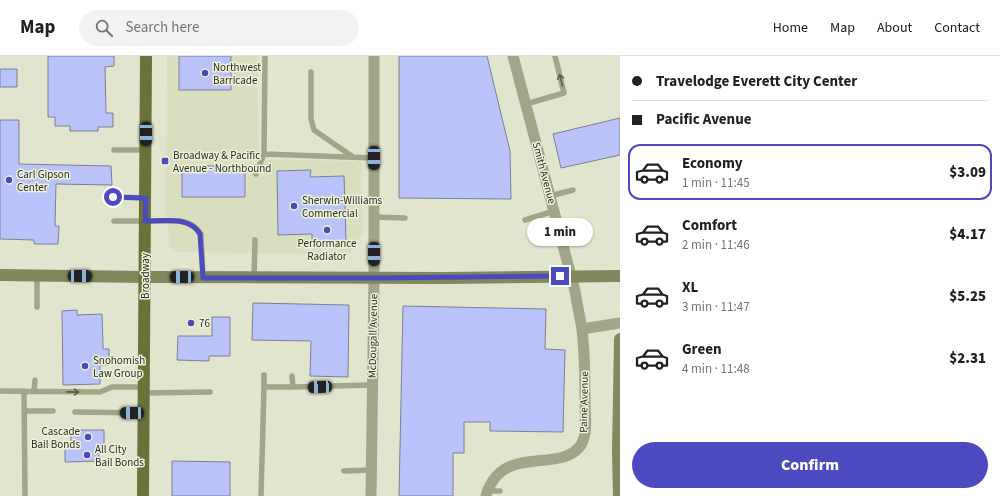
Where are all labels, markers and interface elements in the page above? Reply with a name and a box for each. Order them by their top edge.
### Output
search box [79,10,359,46]
text: Map [20,14,55,41]
icon: search [93,17,115,39]
text: Search here [125,17,199,38]
text: Home [773,18,808,38]
text: Map [830,18,855,38]
text: About [877,18,912,38]
text: Contact [934,18,980,38]
place label: Northwest Barricade [213,60,261,88]
marker: Northwest Barricade [200,68,210,78]
text: Travelodge Everett City Center [656,71,857,92]
one-way arrow [557,74,565,87]
text: Pacific Avenue [656,109,752,130]
car [140,122,152,146]
street label: Smith Avenue [529,140,560,206]
car [368,146,380,170]
place label: Broadway & Pacific Avenue - Northbound [173,148,271,176]
text: Economy [682,153,743,174]
icon: car [634,154,670,190]
marker: Broadway & Pacific Avenue - Northbound [160,156,170,166]
text: $3.09 [949,162,986,183]
place label: Carl Gipson Center [17,167,70,195]
text: 1 min · 11:45 [682,174,750,192]
marker: Carl Gipson Center [4,175,14,185]
route start [104,188,122,206]
place label: Sherwin-Williams Commercial [302,193,383,221]
marker: Sherwin-Williams Commercial [289,201,299,211]
text: Comfort [682,215,737,236]
icon: car [634,216,670,252]
callout: 1 min [527,218,593,246]
text: 1 min [544,223,576,241]
text: $4.17 [949,224,986,245]
marker: Performance Radiator [322,225,332,235]
place label: Performance Radiator [297,236,357,264]
text: 2 min · 11:46 [682,236,750,254]
car [368,242,380,266]
street label: Broadway [138,253,153,299]
route end [551,267,569,285]
car [68,270,92,282]
car [170,271,194,283]
text: XL [682,277,698,298]
icon: car [634,278,670,314]
text: $5.25 [949,286,986,307]
street label: McDougall Avenue [365,293,381,378]
text: 3 min · 11:47 [682,298,750,316]
place label: 76 [199,316,210,331]
marker: 76 [186,318,196,328]
text: Green [682,339,722,360]
icon: car [634,340,670,376]
text: $2.31 [949,348,986,369]
place label: Snohomish Law Group [93,353,145,381]
text: 4 min · 11:48 [682,360,750,378]
marker: Snohomish Law Group [80,361,90,371]
street label: Paine Avenue [576,371,592,433]
car [308,381,332,393]
one-way arrow [66,388,79,396]
car [120,407,144,419]
place label: Cascade Bail Bonds [31,424,81,452]
marker: Cascade Bail Bonds [83,432,93,442]
place label: All City Bail Bonds [95,442,144,470]
button: Confirm [632,442,988,488]
marker: All City Bail Bonds [82,450,92,460]

